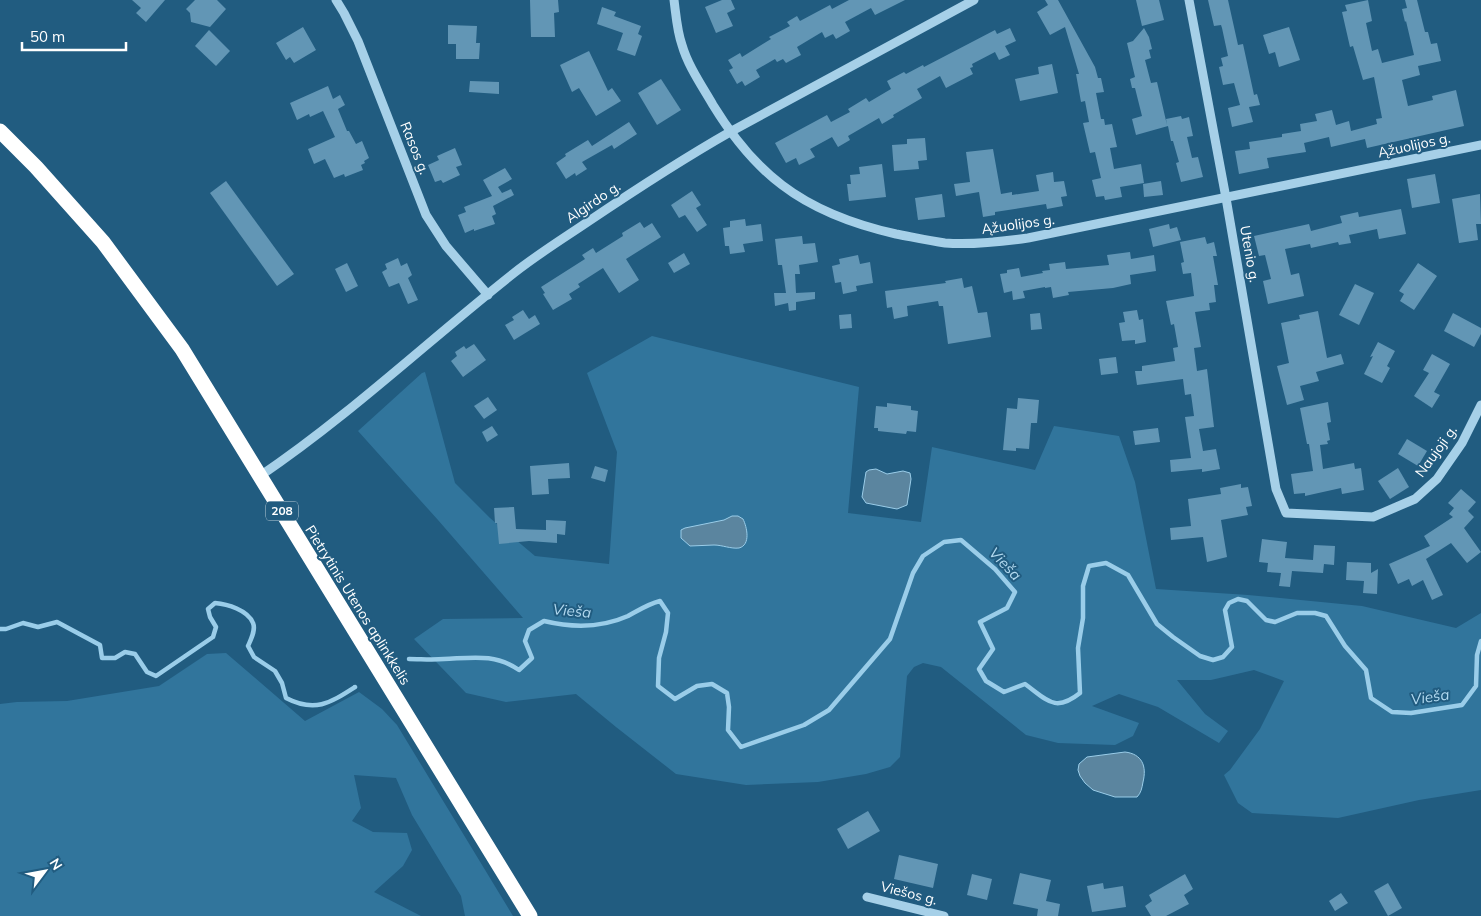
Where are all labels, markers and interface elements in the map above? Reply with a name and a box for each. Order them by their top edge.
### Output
scale bar [22,20,126,52]
text: 50 m [30,27,65,46]
street label: Rasos g. [396,119,434,177]
street label: Ąžuolijos g. [1376,129,1452,161]
street label: Algirdo g. [562,177,624,227]
street label: Ąžuolijos g. [980,210,1056,238]
street label: Utenio g. [1236,224,1264,284]
street label: Naujoji g. [1411,421,1461,481]
road number: 208 [266,502,298,520]
street label: Pietrytinis Utenos aplinkkelis [301,522,415,688]
water label: Vieša [985,543,1026,584]
water label: Vieša [552,599,592,622]
water label: Vieša [1409,684,1450,709]
north arrow [20,846,70,896]
text: N [46,855,66,873]
street label: Viešos g. [879,877,939,909]

